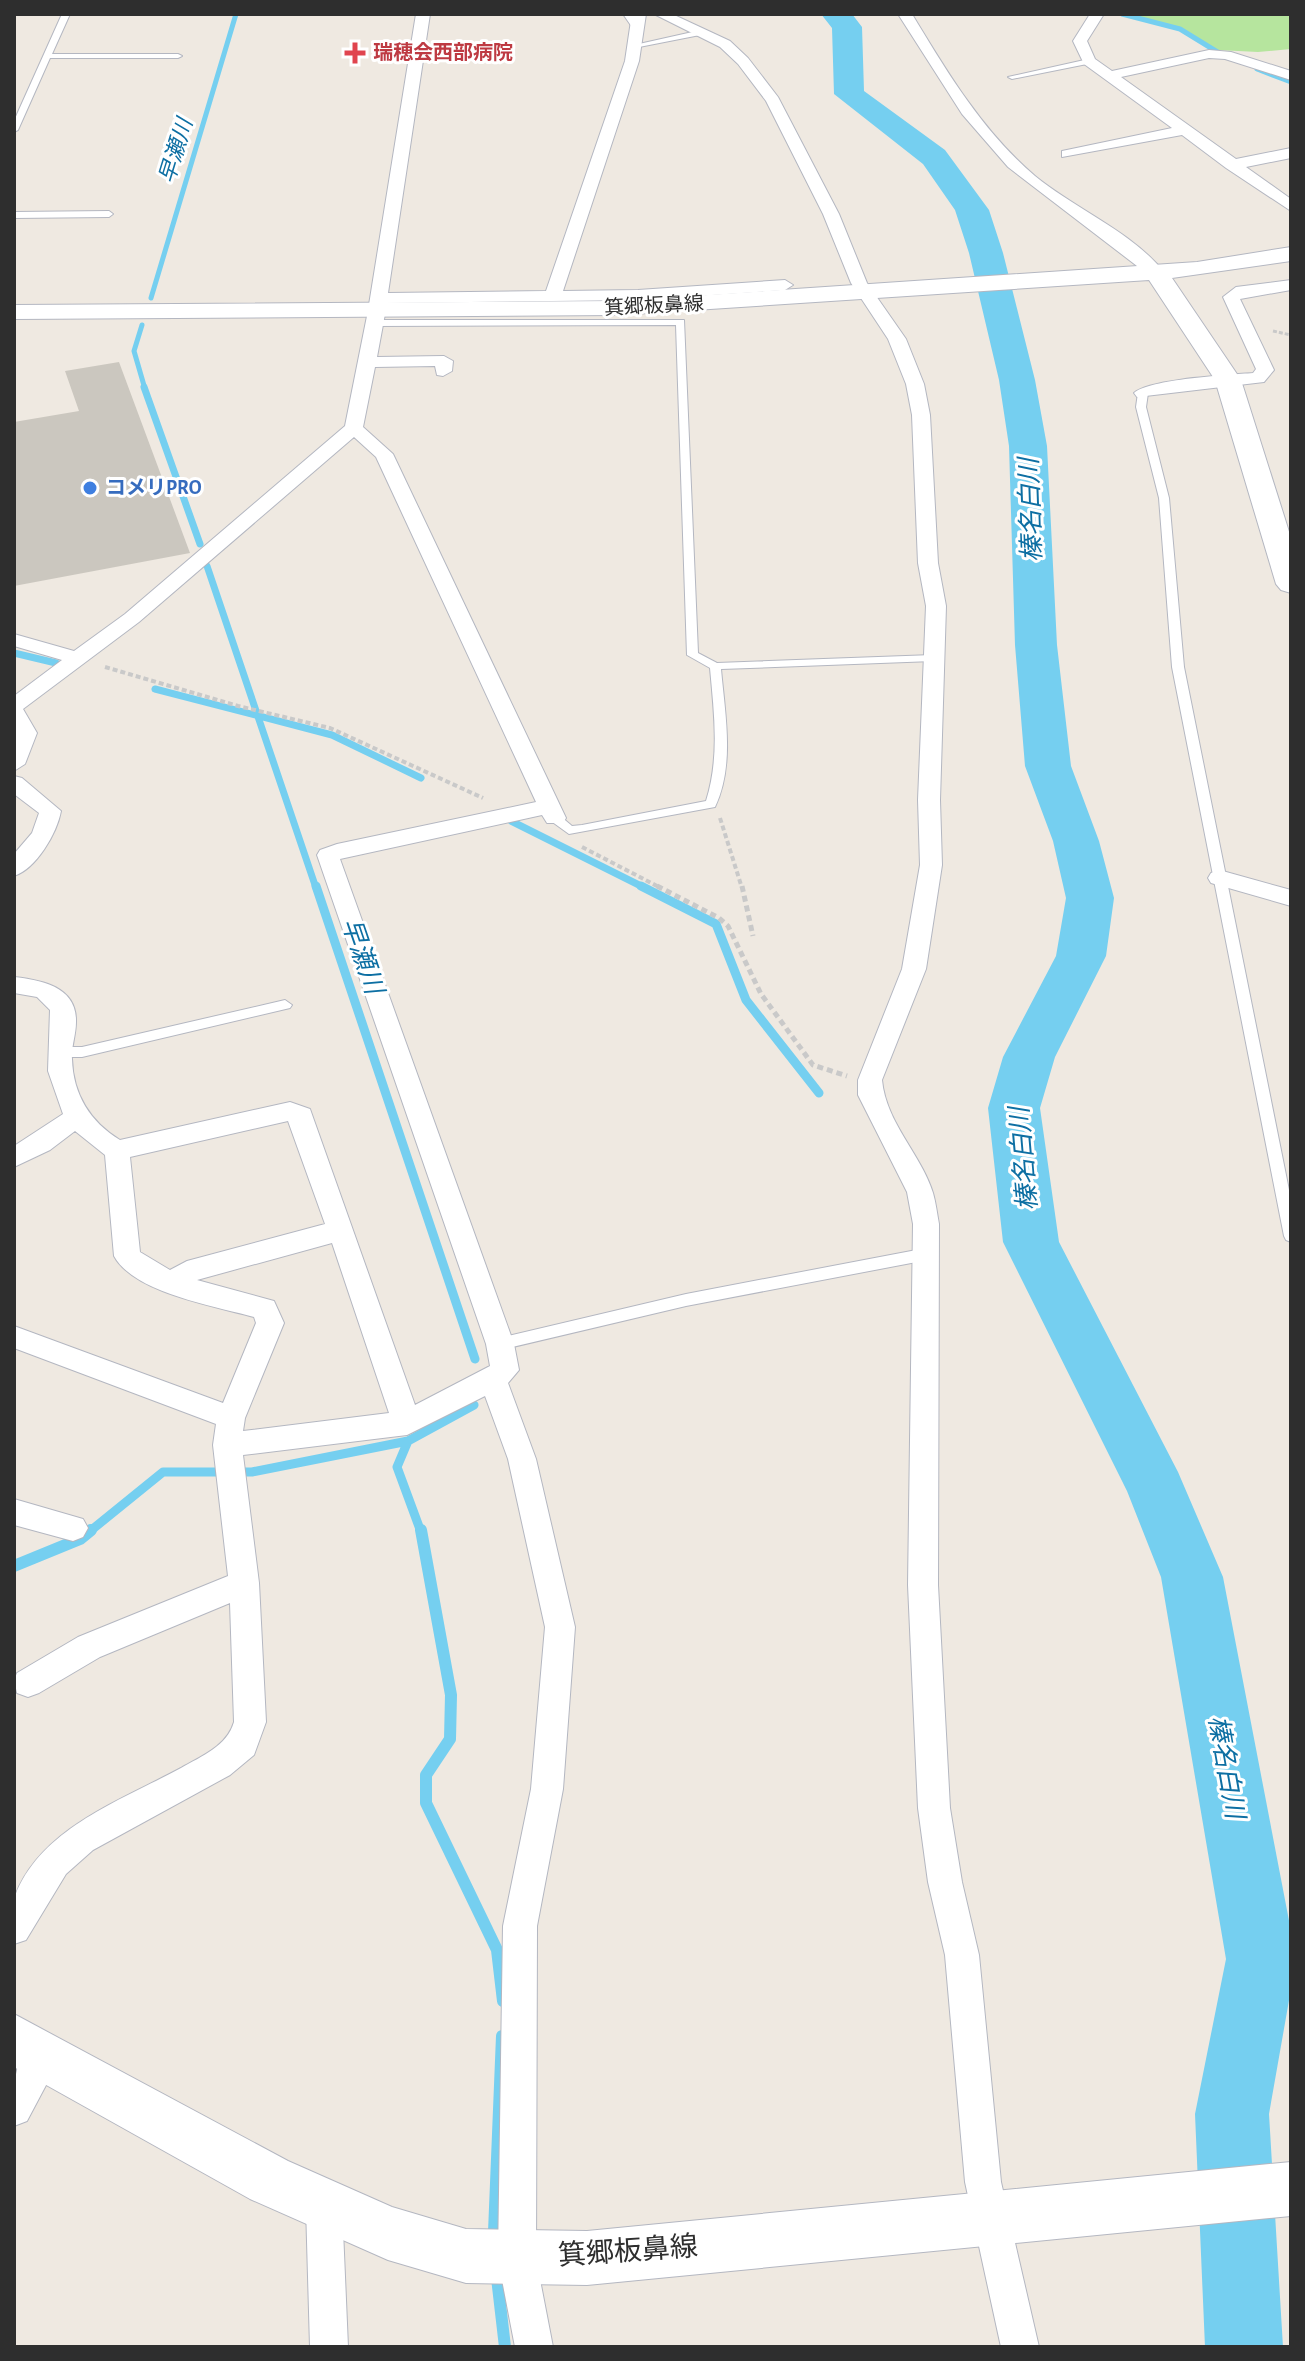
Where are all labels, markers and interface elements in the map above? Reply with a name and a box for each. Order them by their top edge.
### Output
marker: 瑞穂会西部病院 [344,42,366,64]
place label: 瑞穂会西部病院 [373,42,513,63]
water label: 早瀬川 [155,114,197,186]
street label: 箕郷板鼻線 [603,291,704,319]
water label: 榛名白川 [1015,455,1046,562]
place label: コメリPRO [106,478,202,498]
marker: コメリPRO [81,479,99,497]
water label: 早瀬川 [337,915,389,1000]
water label: 榛名白川 [1005,1103,1041,1212]
water label: 榛名白川 [1204,1713,1249,1823]
street label: 箕郷板鼻線 [557,2231,699,2271]

